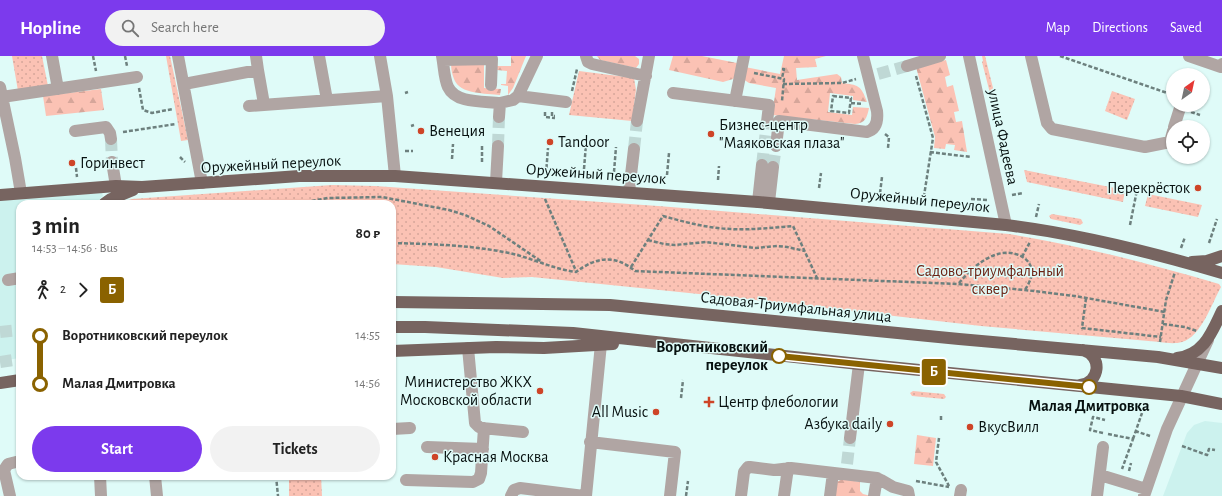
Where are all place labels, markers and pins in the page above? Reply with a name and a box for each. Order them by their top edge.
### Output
place label: Бизнес-центр "Маяковская плаза" [719,117,844,151]
place label: Венеция [429,123,485,139]
marker: Венеция [416,126,426,136]
marker: Бизнес-центр "Маяковская плаза" [706,129,716,139]
place label: Tandoor [558,134,610,150]
marker: Tandoor [545,137,555,147]
place label: Горинвест [80,155,145,171]
marker: Горинвест [67,158,77,168]
place label: Перекрёсток [1107,180,1191,196]
marker: Перекрёсток [1193,183,1203,193]
place label: Воротниковский переулок [656,339,768,374]
marker: Воротниковский переулок [771,348,787,364]
place label: Министерство ЖКХ Московской области [400,374,532,408]
marker: Малая Дмитровка [1081,379,1097,395]
marker: Министерство ЖКХ Московской области [535,386,545,396]
place label: Центр флебологии [718,394,839,410]
marker: Центр флебологии [703,396,715,408]
place label: Малая Дмитровка [1028,398,1150,414]
place label: All Music [592,404,648,420]
marker: All Music [651,407,661,417]
place label: Азбука daily [804,416,882,433]
marker: Азбука daily [885,419,895,429]
place label: ВкусВилл [978,419,1039,436]
marker: ВкусВилл [965,422,975,432]
place label: Красная Москва [443,449,549,465]
marker: Красная Москва [430,452,440,462]

